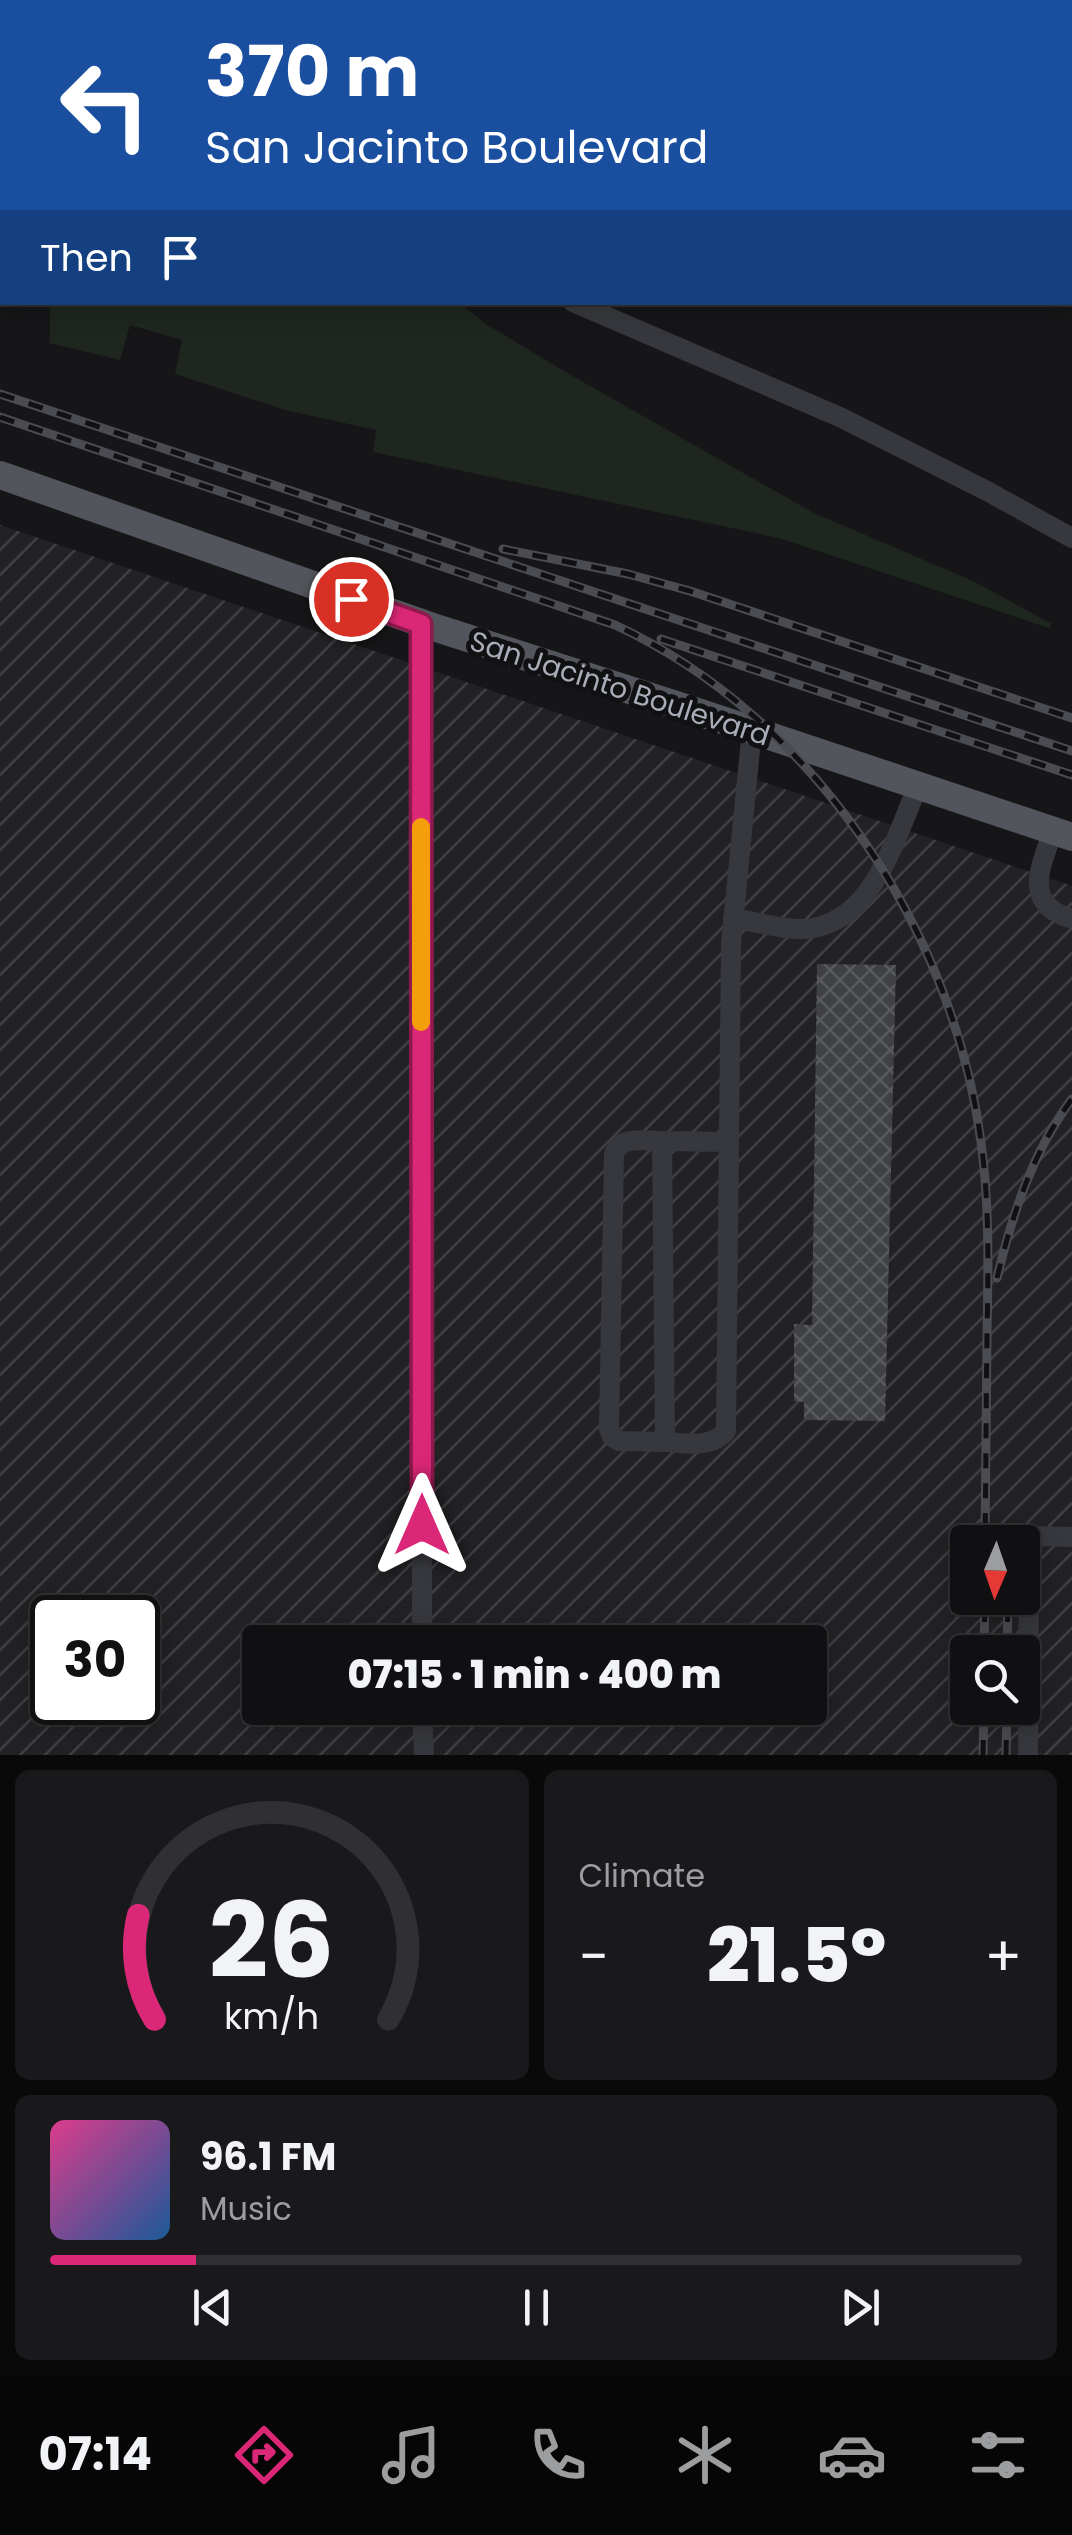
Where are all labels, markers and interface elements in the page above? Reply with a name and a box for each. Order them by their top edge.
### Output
text: 370 m [205,22,419,121]
icon: left [40,40,170,170]
text: San Jacinto Boulevard [205,116,708,179]
icon: arrive [153,230,208,285]
text: Then [40,231,133,284]
pin [309,557,394,642]
icon: arrive [324,572,379,627]
street label: San Jacinto Boulevard [465,622,775,755]
position arrow [370,1473,474,1577]
north arrow [950,1525,1040,1615]
map controls [950,1525,1040,1725]
speed limit sign: 30 [30,1595,160,1725]
button: search [950,1635,1040,1725]
text: 07:15 · 1 min · 400 m [348,1648,721,1701]
text: Climate [579,1853,705,1898]
text: 26 [209,1868,335,2013]
text: 21.5° [707,1903,886,2008]
text: − [579,1918,609,1995]
text: + [984,1918,1022,1995]
text: km/h [224,1991,319,2042]
text: 96.1 FM [200,2130,336,2183]
text: Music [200,2186,292,2231]
icon: previous [185,2280,240,2335]
icon: pause [509,2280,564,2335]
icon: next [833,2280,888,2335]
icon: directions [229,2420,299,2490]
icon: music [376,2420,446,2490]
icon: phone [523,2420,593,2490]
icon: climate [670,2420,740,2490]
icon: car [817,2420,887,2490]
icon: filters [963,2420,1033,2490]
text: 07:14 [38,2423,152,2486]

